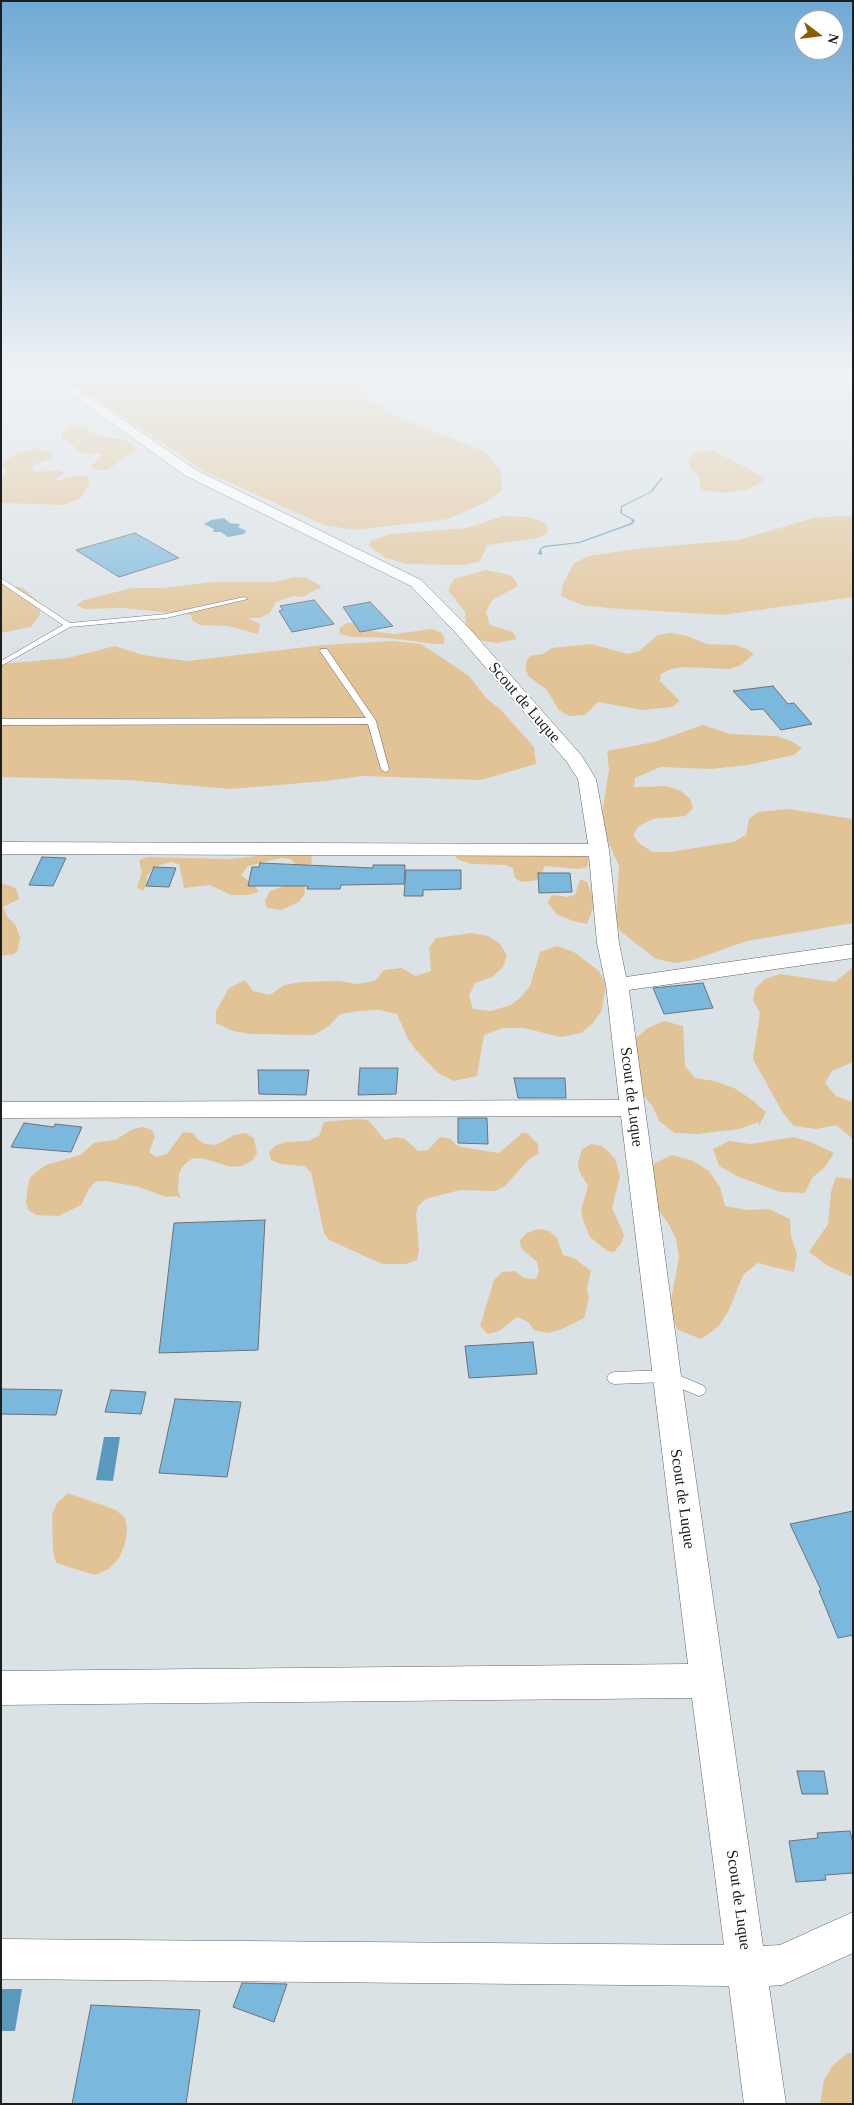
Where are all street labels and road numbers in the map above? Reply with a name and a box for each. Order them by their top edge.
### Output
street label: Scout de Luque [484,659,564,747]
street label: Scout de Luque [615,1046,647,1148]
street label: Scout de Luque [666,1448,698,1550]
street label: Scout de Luque [722,1849,754,1951]

